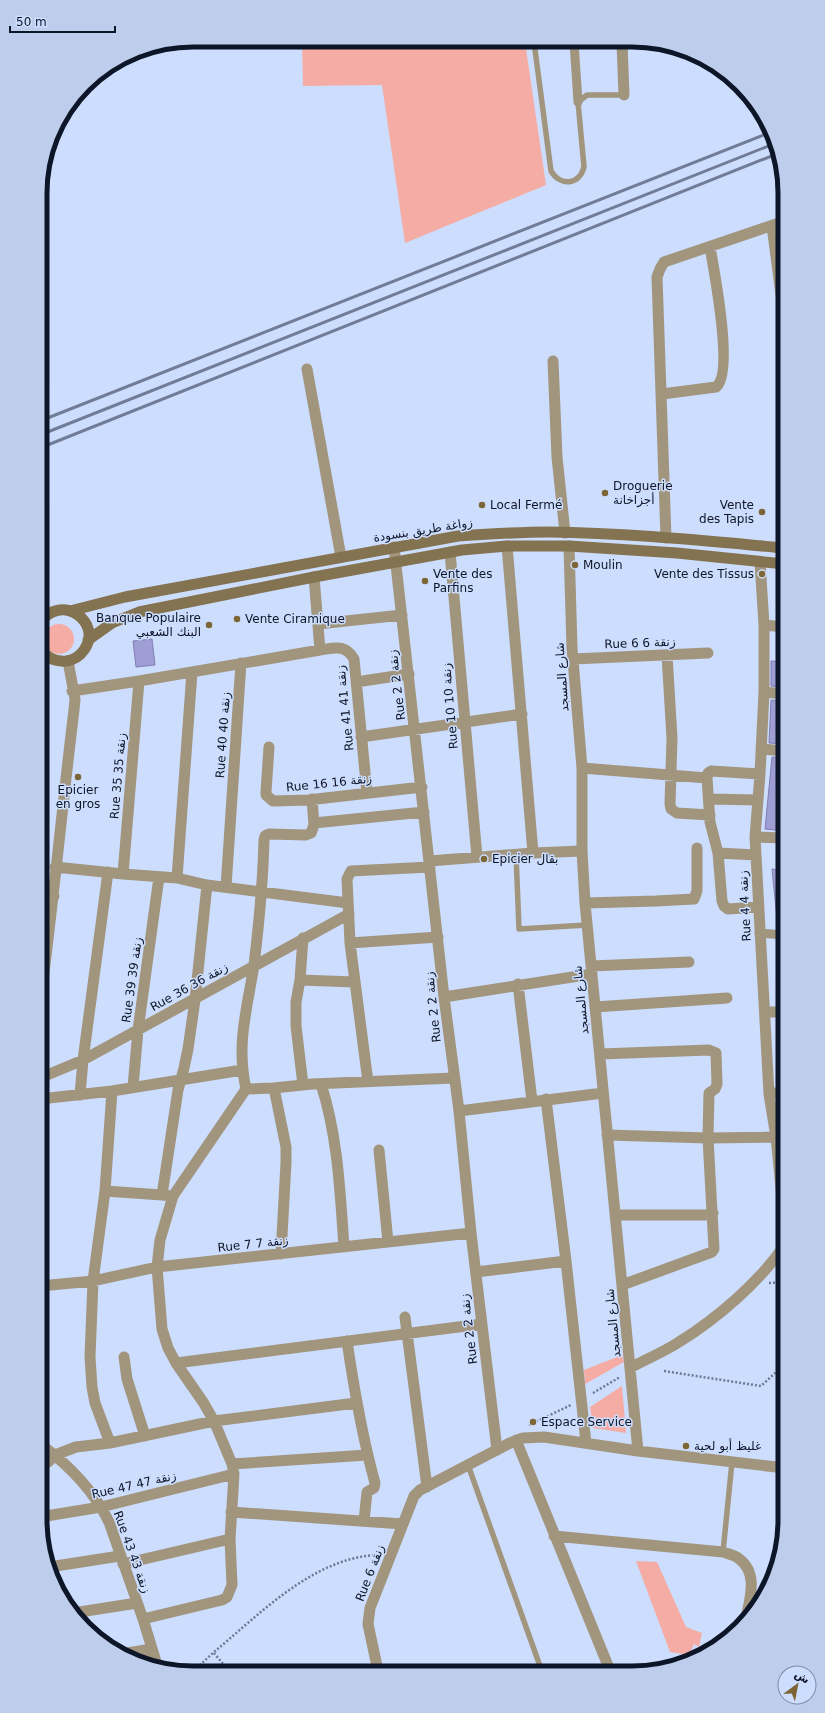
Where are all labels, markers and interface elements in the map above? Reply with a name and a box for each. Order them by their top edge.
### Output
scale bar [10,8,115,34]
text: 50 m [16,15,47,29]
place label: Droguerie أجزاخانة [613,479,673,508]
marker: Droguerie أجزاخانة [600,488,610,498]
place label: Local Fermé [490,498,562,512]
place label: Vente des Tapis [699,498,754,526]
marker: Local Fermé [477,500,487,510]
marker: Vente des Tapis [757,507,767,517]
street label: زواغة طريق بنسودة [372,515,474,546]
place label: Moulin [583,558,623,572]
marker: Moulin [570,560,580,570]
place label: Vente des Parfins [433,567,492,595]
place label: Vente des Tissus [654,567,754,581]
marker: Vente des Tissus [757,569,767,579]
marker: Vente des Parfins [420,576,430,586]
place label: Banque Populaire البنك الشعبي [96,611,201,639]
place label: Vente Ciramique [245,612,345,626]
marker: Vente Ciramique [232,614,242,624]
marker: Banque Populaire البنك الشعبي [204,620,214,630]
street label: Rue 6 زنقة 6 [604,635,676,652]
street label: شارع المسجد [553,642,572,712]
street label: Rue 2 زنقة 2 [386,649,409,721]
street label: Rue 10 زنقة 10 [439,662,462,750]
street label: Rue 41 زنقة 41 [334,664,357,752]
street label: Rue 40 زنقة 40 [213,691,234,779]
street label: Rue 35 زنقة 35 [107,732,130,820]
marker: Epicier en gros [73,772,83,782]
street label: Rue 16 زنقة 16 [285,772,373,795]
place label: Epicier en gros [56,783,100,811]
place label: Epicier بقال [492,852,558,866]
marker: Epicier بقال [479,854,489,864]
street label: Rue 4 زنقة 4 [736,870,755,942]
street label: Rue 39 زنقة 39 [119,936,146,1024]
street label: Rue 36 زنقة 36 [148,960,231,1015]
street label: شارع المسجد [570,965,593,1035]
street label: Rue 2 زنقة 2 [422,971,445,1043]
street label: Rue 7 زنقة 7 [217,1233,289,1256]
street label: شارع المسجد [602,1288,625,1358]
street label: Rue 2 زنقة 2 [458,1293,481,1365]
place label: Espace Service [541,1415,632,1429]
marker: Espace Service [528,1417,538,1427]
place label: غليظ أبو لحية [694,1438,761,1454]
marker: غليظ أبو لحية [681,1441,691,1451]
street label: Rue 47 زنقة 47 [90,1468,178,1503]
street label: Rue 43 زنقة 43 [110,1509,153,1596]
street label: Rue 6 زنقة [353,1542,388,1604]
north arrow [777,1665,817,1705]
text: ش [792,1667,812,1686]

